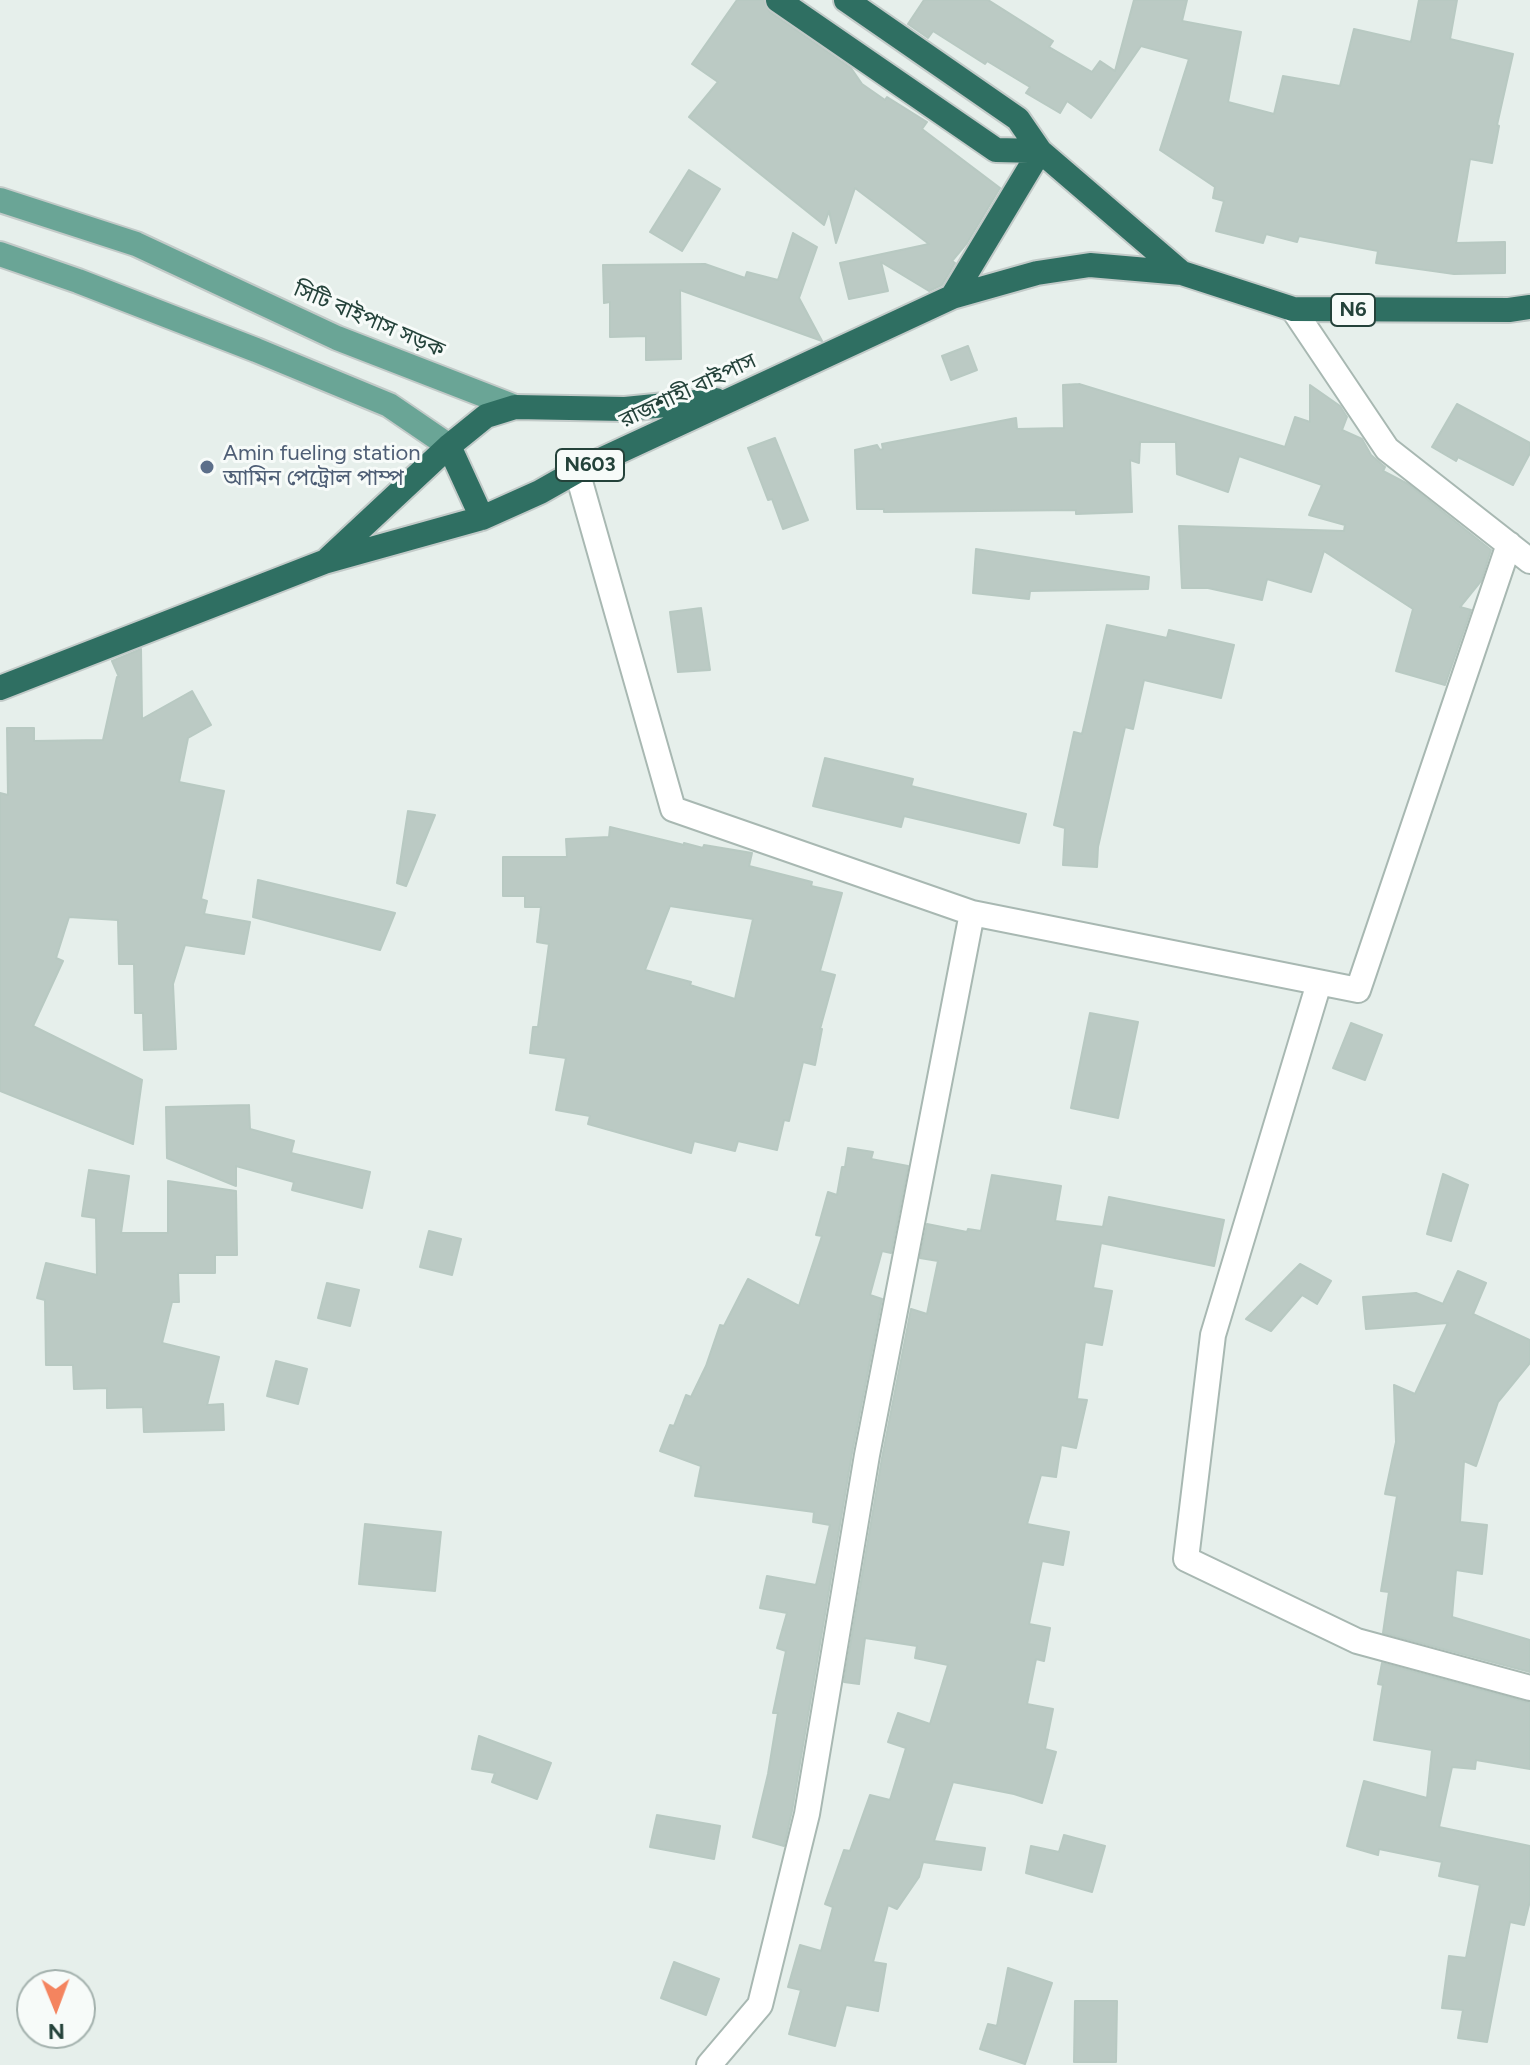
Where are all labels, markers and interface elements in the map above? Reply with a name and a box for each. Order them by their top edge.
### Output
street label: সিটি বাইপাস সড়ক [290,276,448,364]
road number: N6 [1331,294,1375,326]
street label: রাজশাহী বাইপাস [615,348,761,434]
place label: Amin fueling station আমিন পেট্রোল পাম্প [223,441,421,492]
road number: N603 [556,449,624,481]
marker: Amin fueling station আমিন পেট্রোল পাম্প [198,458,216,476]
north arrow [16,1969,96,2049]
text: N [48,2018,65,2045]

